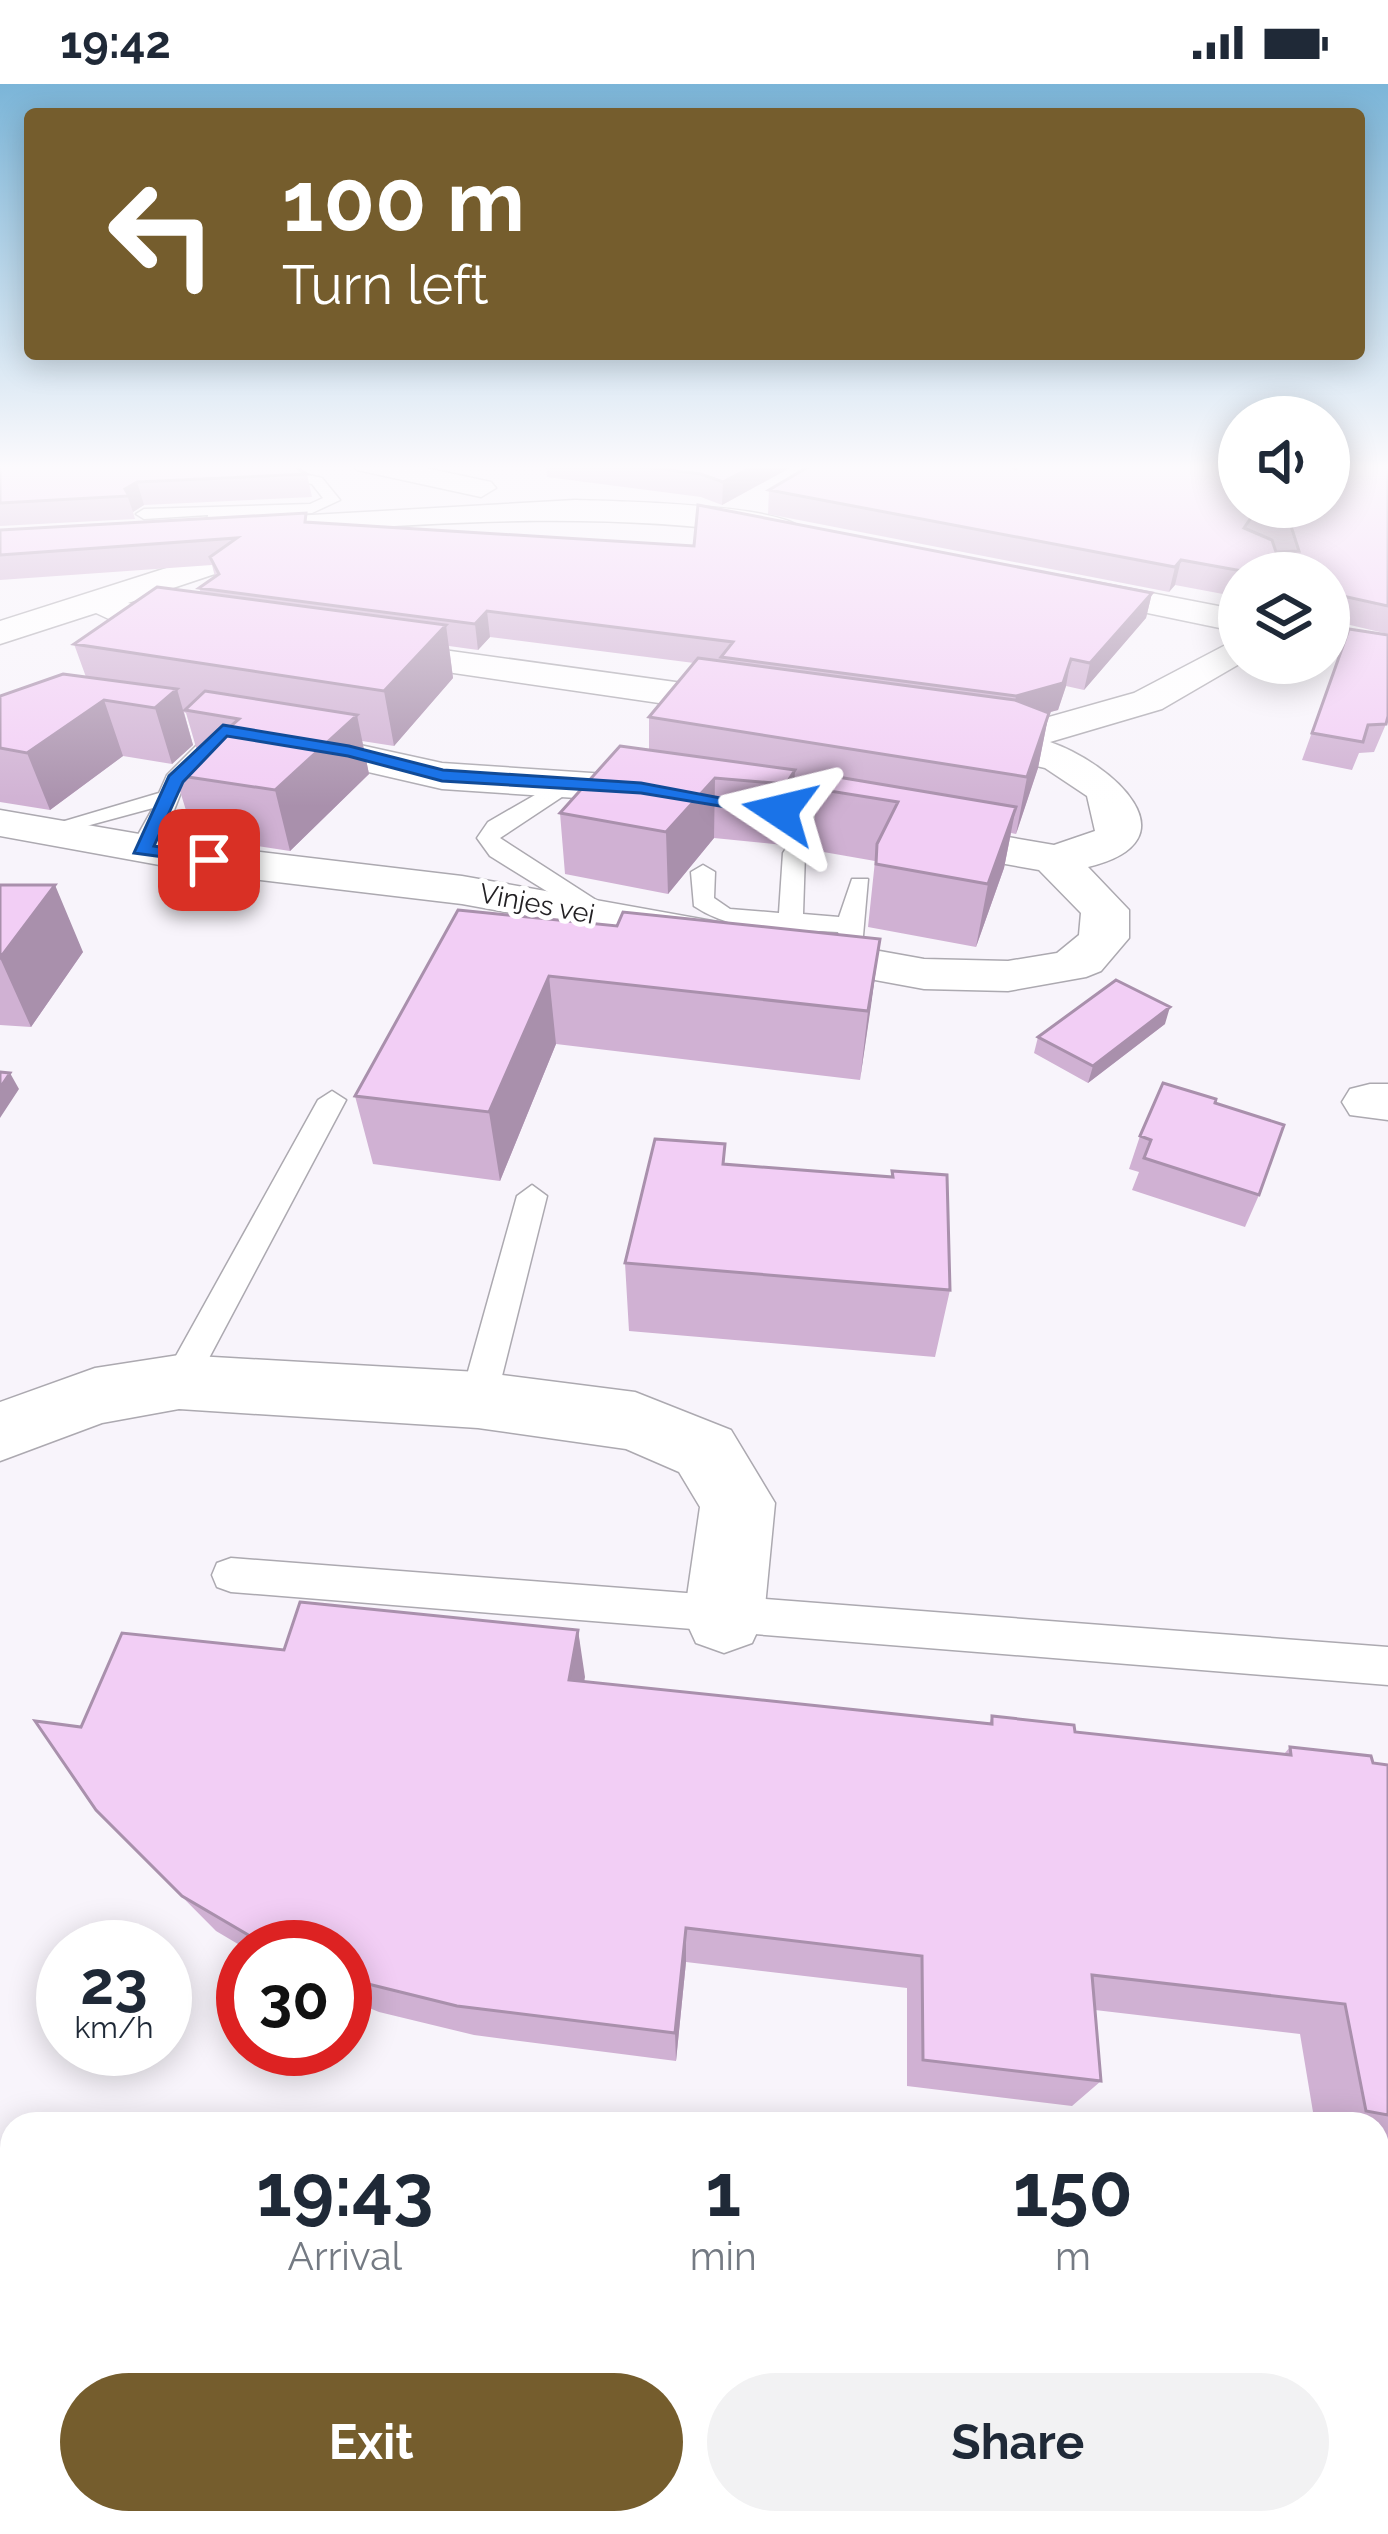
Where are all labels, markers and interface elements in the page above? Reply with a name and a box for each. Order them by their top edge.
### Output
text: 19:42 [60,16,171,69]
text: 100 m [282,152,525,251]
icon: left [84,156,240,312]
text: Turn left [282,253,489,317]
map controls [1218,396,1350,684]
button: sound [1218,396,1350,528]
button: layers [1218,552,1350,684]
position arrow [717,748,843,874]
pin [158,809,260,911]
icon: arrive [176,827,242,893]
street label: Vinjes vei [477,877,597,930]
speed limit sign: 30 [216,1920,372,2076]
text: 23 [80,1948,148,2018]
text: km/h [74,2010,154,2045]
text: 19:43 [256,2148,433,2233]
text: 1 [705,2148,741,2233]
text: 150 [1013,2148,1133,2233]
text: Arrival [288,2233,402,2279]
text: min [690,2233,757,2279]
text: m [1055,2233,1091,2279]
button: Exit [60,2373,683,2511]
button: Share [707,2373,1329,2511]

